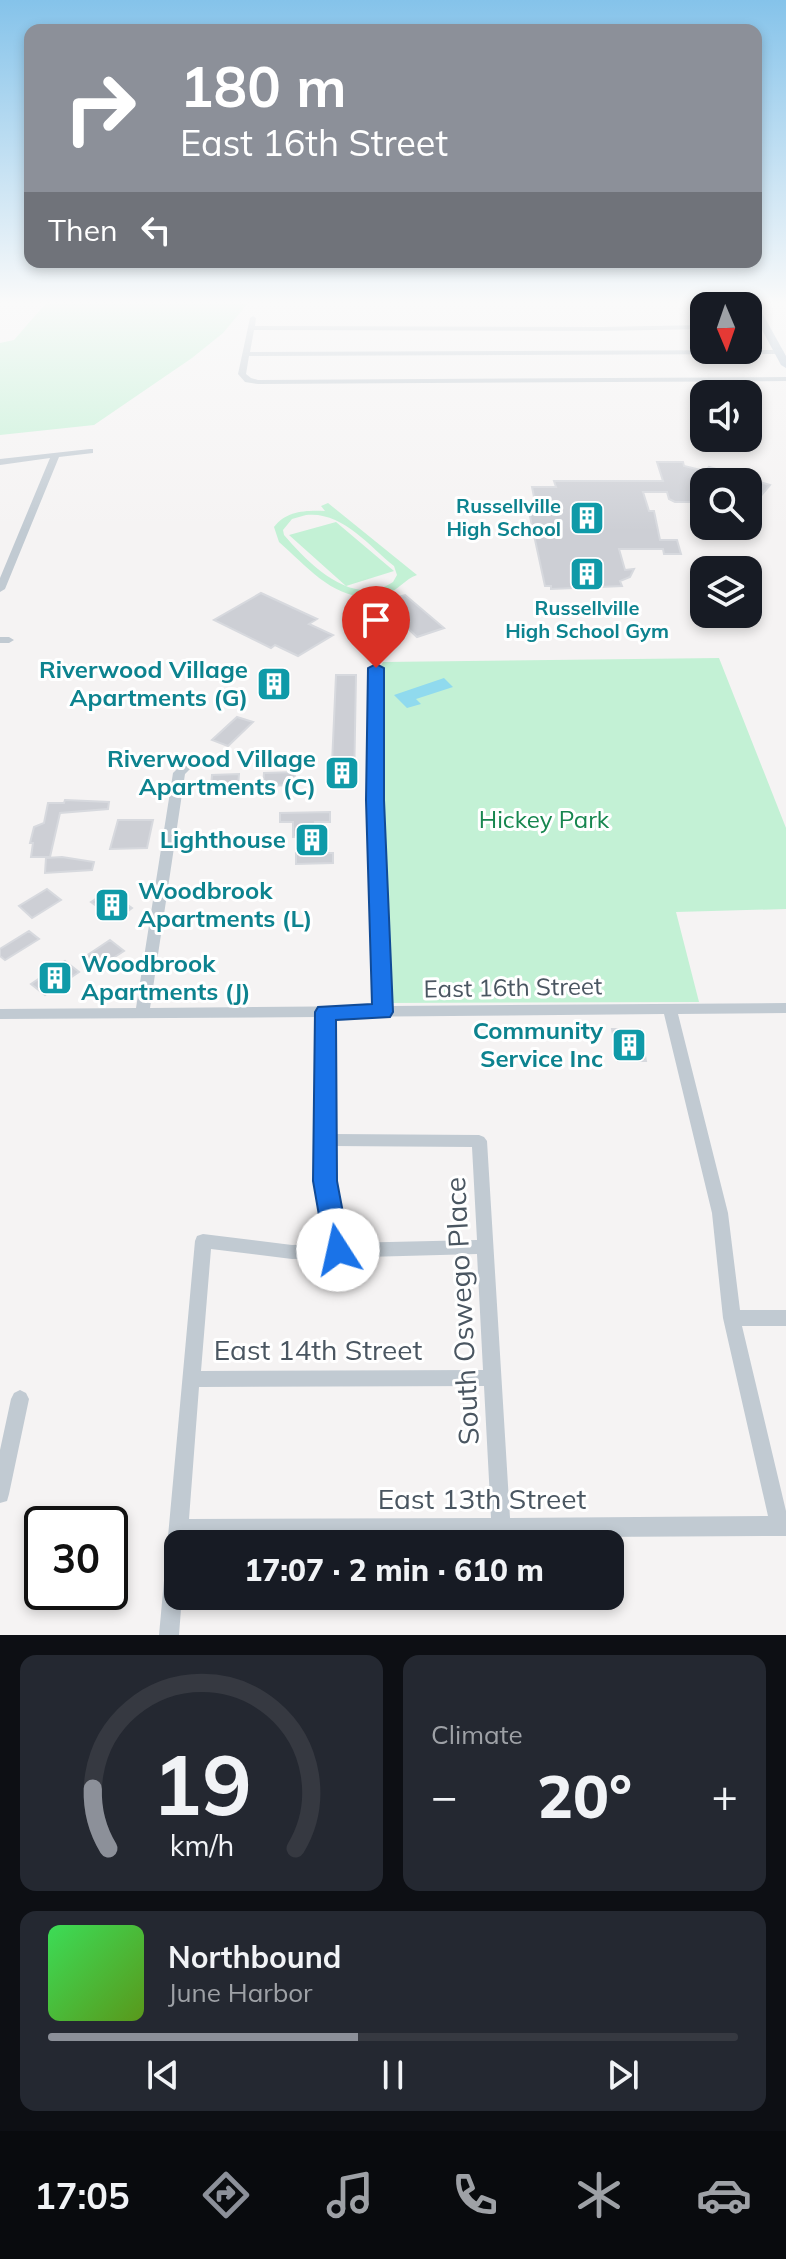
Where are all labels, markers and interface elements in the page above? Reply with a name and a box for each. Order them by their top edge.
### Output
text: 180 m [180,51,347,121]
icon: right [48,56,152,160]
text: East 16th Street [180,120,448,165]
icon: left [134,208,178,252]
text: Then [48,211,118,249]
north arrow [690,292,762,364]
map controls [690,292,762,628]
button: sound [690,380,762,452]
button: search [690,468,762,540]
place label: Russellville High School [446,493,561,541]
building icon: Russellville High School [568,499,606,537]
building icon: Russellville High School Gym [568,555,606,593]
button: layers [690,556,762,628]
pin [342,586,410,668]
place label: Russellville High School Gym [505,595,669,643]
icon: arrive [354,598,398,642]
place label: Riverwood Village Apartments (G) [39,654,248,712]
building icon: Riverwood Village Apartments (G) [255,665,293,703]
place label: Riverwood Village Apartments (C) [107,743,316,801]
building icon: Riverwood Village Apartments (C) [323,754,361,792]
park label: Hickey Park [479,804,610,834]
building icon: Lighthouse [293,821,331,859]
place label: Lighthouse [160,824,286,854]
place label: Woodbrook Apartments (L) [138,875,312,933]
building icon: Woodbrook Apartments (L) [93,886,131,924]
place label: Woodbrook Apartments (J) [81,948,251,1006]
building icon: Woodbrook Apartments (J) [36,959,74,997]
street label: East 16th Street [423,970,603,1004]
place label: Community Service Inc [473,1015,604,1073]
building icon: Community Service Inc [610,1026,648,1064]
street label: South Oswego Place [437,1176,486,1446]
position arrow [296,1208,380,1292]
street label: East 14th Street [214,1332,422,1367]
street label: East 13th Street [378,1481,586,1516]
speed limit sign: 30 [24,1506,128,1610]
text: 17:07 · 2 min · 610 m [244,1551,544,1589]
text: Climate [431,1718,523,1751]
text: 19 [152,1731,251,1836]
text: 20° [537,1758,632,1833]
text: − [431,1768,457,1823]
text: + [712,1768,738,1823]
text: km/h [169,1827,234,1863]
text: Northbound [168,1938,341,1976]
text: June Harbor [168,1976,313,2009]
icon: previous [141,2053,185,2097]
icon: pause [371,2053,415,2097]
icon: next [601,2053,645,2097]
icon: directions [198,2167,254,2223]
icon: music [322,2167,378,2223]
icon: phone [447,2167,503,2223]
icon: climate [571,2167,627,2223]
icon: car [696,2167,752,2223]
text: 17:05 [34,2173,130,2218]

